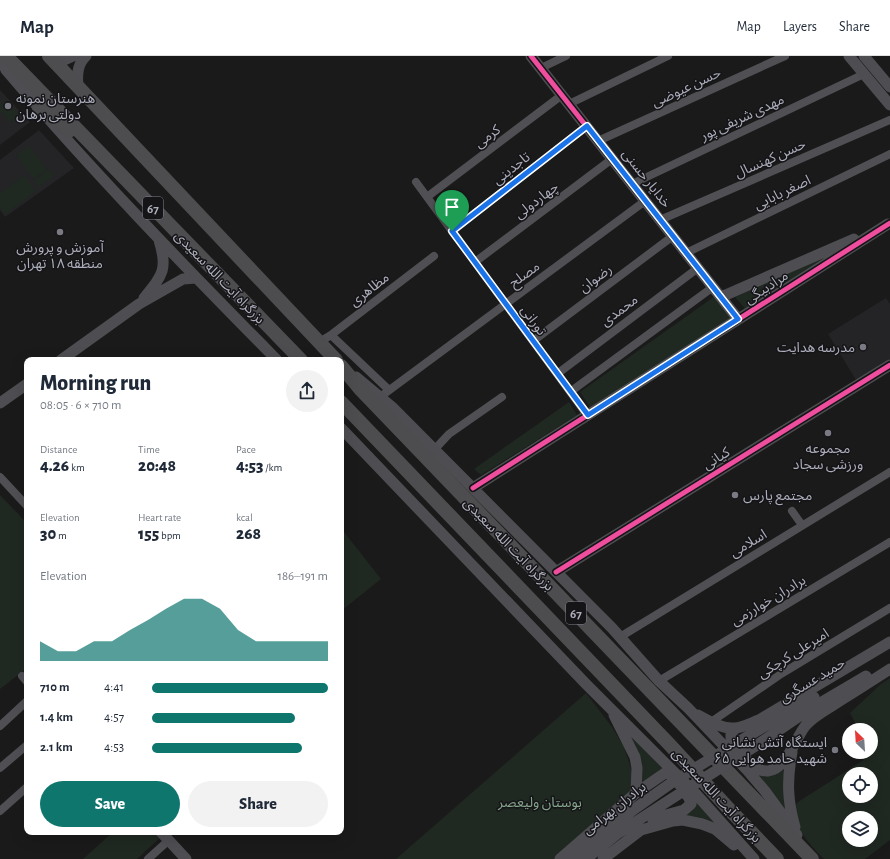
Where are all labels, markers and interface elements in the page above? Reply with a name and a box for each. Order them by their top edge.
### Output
text: Map [20,18,54,37]
text: Map [736,20,761,34]
text: Layers [783,20,817,34]
text: Share [839,20,870,34]
street label: حسن عیوضی [650,66,724,111]
place label: هنرستان نمونه دولتی برهان [16,92,95,123]
street label: مهدی شریفی پور [697,92,787,146]
marker: هنرستان نمونه دولتی برهان [3,101,13,111]
street label: کرمی [472,123,504,152]
street label: حسن کهنسال [733,137,808,182]
street label: خدایار حسنی [618,147,673,211]
street label: تاجدینی [490,150,534,188]
street label: اصغر بابایی [752,173,813,214]
street label: چهاردولی [512,180,562,223]
pin [435,190,469,231]
icon: arrive [441,196,463,218]
road number: 67 [143,197,163,219]
marker: آموزش و پرورش منطقه ۱۸ تهران [55,227,65,237]
street label: بزرگراه آیت الله سعیدی [171,228,268,328]
place label: آموزش و پرورش منطقه ۱۸ تهران [16,240,105,272]
street label: مصلح [507,259,544,293]
street label: رضوان [577,262,615,296]
street label: مرادبیگی [742,268,791,308]
street label: مظاهری [347,270,393,310]
street label: محمدی [598,292,641,330]
street label: تورانی [517,303,549,339]
place label: مدرسه هدایت [777,341,855,356]
marker: مدرسه هدایت [858,342,868,352]
button: share [286,370,328,412]
text: Morning run [40,372,151,394]
text: 08:05 · 6 × 710 m [40,399,122,412]
marker: مجموعه ورزشی سجاد [823,428,833,438]
place label: مجموعه ورزشی سجاد [793,442,863,473]
text: Distance [40,444,77,455]
text: Time [138,444,160,455]
text: Pace [236,444,256,455]
street label: کیانی [700,445,733,473]
text: 4.26 [40,457,69,474]
text: 20:48 [138,457,176,474]
text: 4:53 [236,457,264,474]
text: km [69,462,85,473]
text: /km [264,462,282,473]
place label: مجتمع پارس [743,489,812,506]
marker: مجتمع پارس [730,490,740,500]
street label: بزرگراه آیت الله سعیدی [460,495,557,595]
text: Elevation [40,512,80,523]
text: Heart rate [138,512,181,523]
text: kcal [236,512,253,523]
text: 30 [40,525,56,542]
text: 155 [138,525,159,542]
text: 268 [236,525,261,542]
street label: اسلامی [728,527,770,561]
text: m [56,530,67,541]
text: bpm [159,530,181,541]
text: Elevation [40,570,87,583]
text: 186–191 m [277,570,328,583]
street label: برادران خوارزمی [729,573,809,629]
road number: 67 [566,602,586,624]
street label: امیرعلی کرچکی [755,626,833,683]
street label: حمید عسگری [777,655,848,707]
text: 710 m [40,681,70,694]
text: 4:41 [104,681,124,694]
text: 1.4 km [40,711,73,724]
text: 4:57 [104,711,124,724]
north arrow [842,723,878,759]
map controls [842,723,878,847]
place label: ایستگاه آتش نشانی ۶۵ شهید حامد هوایی [714,735,827,767]
text: 2.1 km [40,741,73,754]
text: 4:53 [104,741,124,754]
street label: بزرگراه آیت الله سعیدی [668,745,764,846]
marker: ایستگاه آتش نشانی ۶۵ شهید حامد هوایی [830,745,840,755]
button: locate [842,767,878,803]
street label: برادران بهرامی [580,780,650,839]
button: Save [40,781,180,827]
button: Share [188,781,328,827]
park label: بوستان ولیعصر [497,796,582,811]
button: layers [842,811,878,847]

